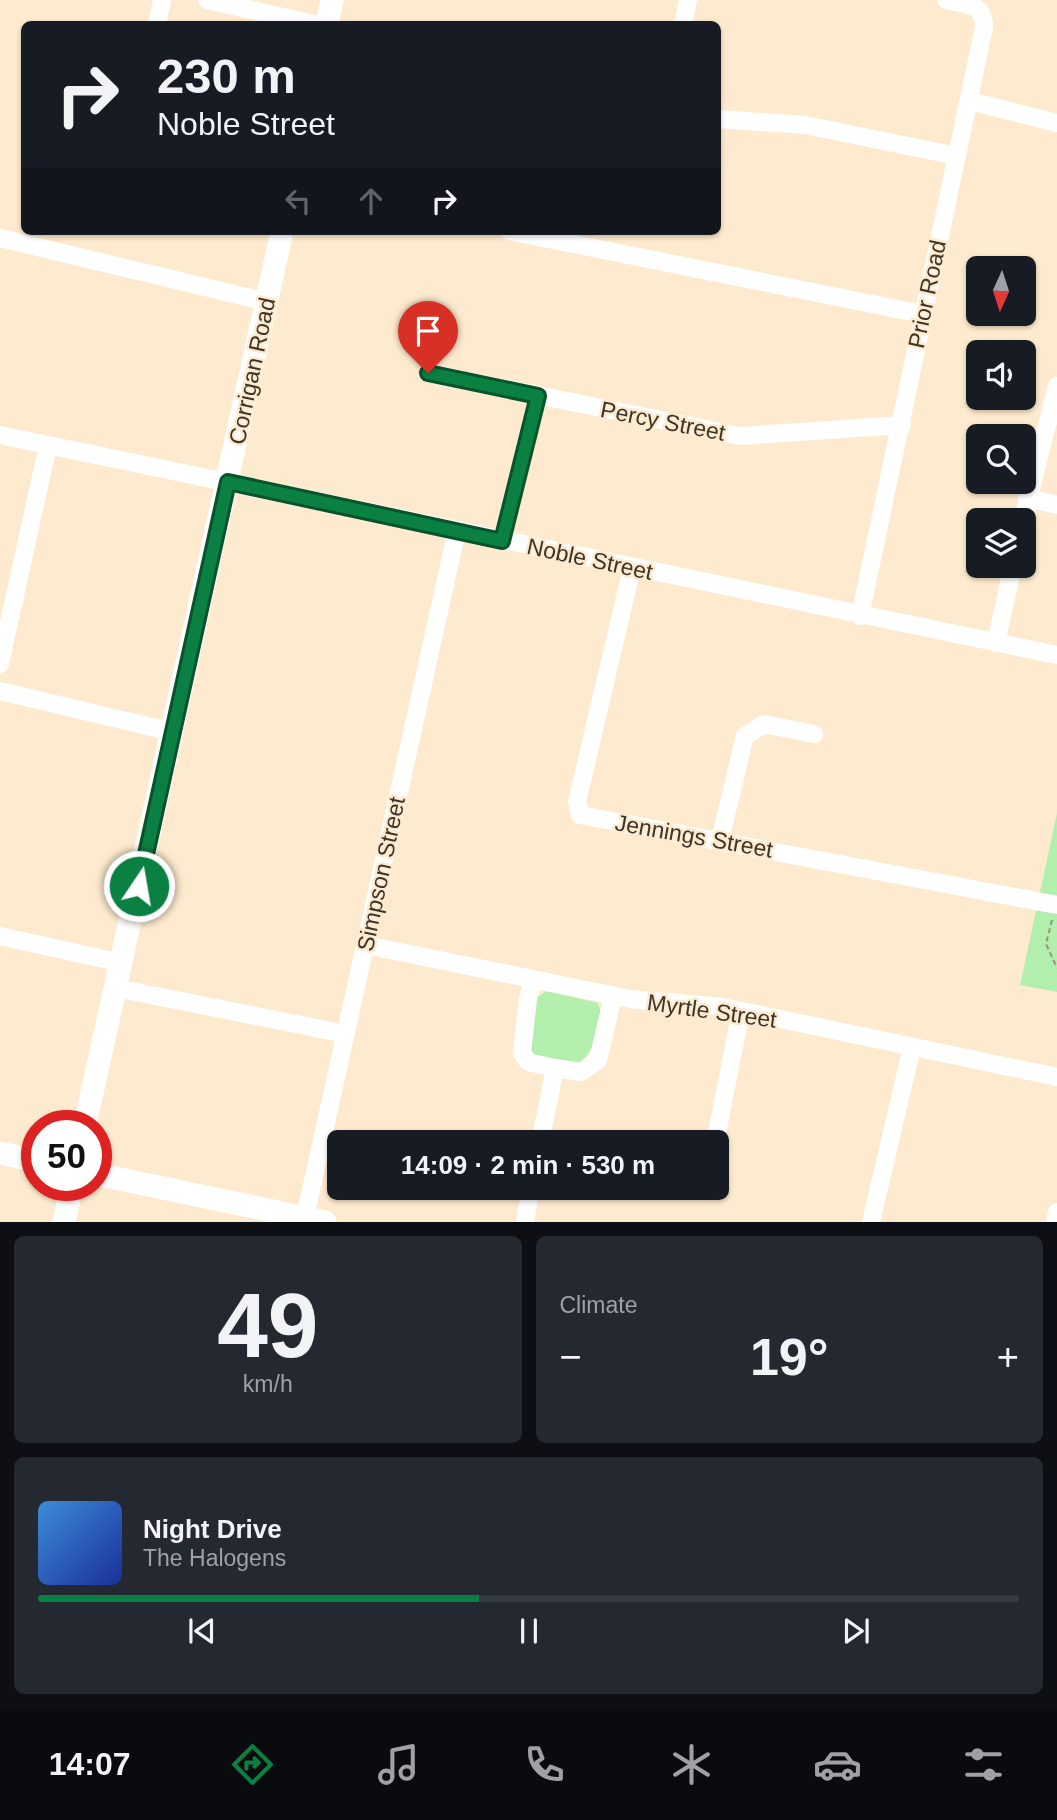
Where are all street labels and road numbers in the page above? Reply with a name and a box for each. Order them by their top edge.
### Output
street label: Prior Road [903,238,951,350]
street label: Corrigan Road [224,295,280,447]
street label: Percy Street [598,396,728,446]
street label: Noble Street [525,533,656,585]
street label: Simpson Street [352,794,410,954]
street label: Jennings Street [613,809,776,863]
street label: Myrtle Street [646,989,779,1033]

